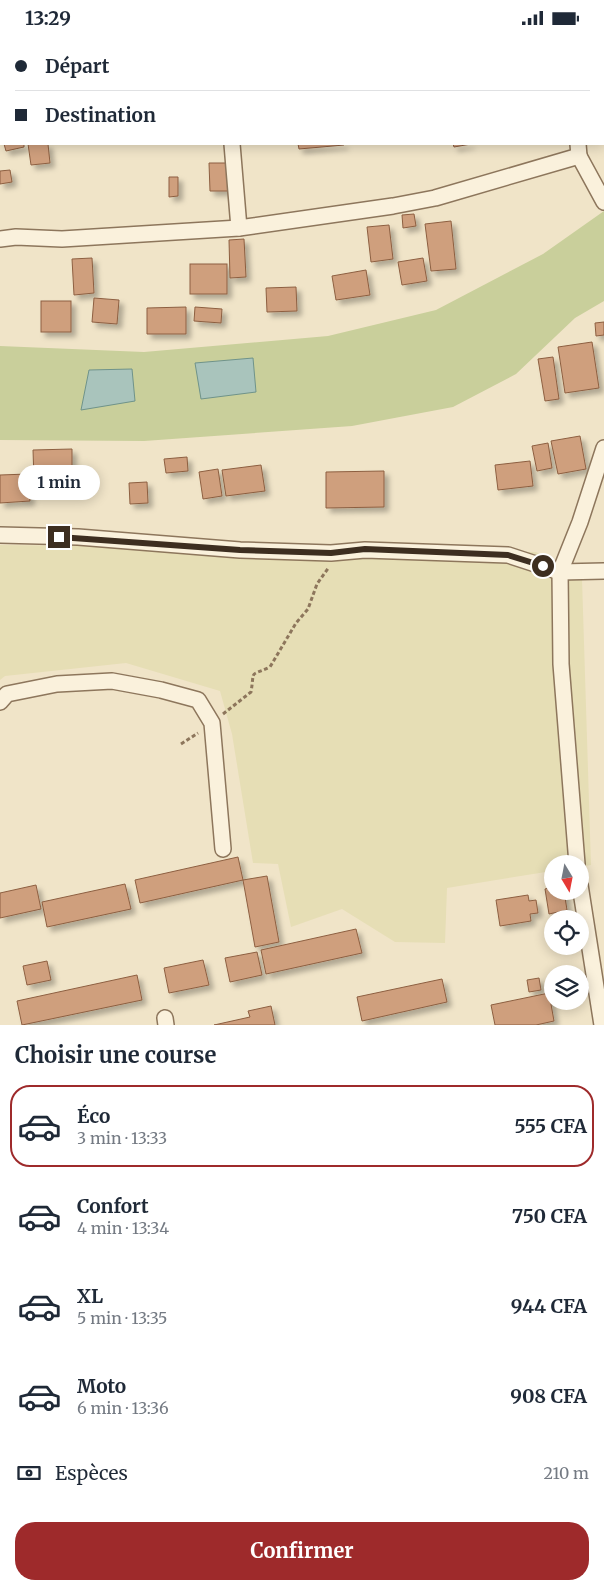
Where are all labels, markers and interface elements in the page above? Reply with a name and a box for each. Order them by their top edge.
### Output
text: 13:29 [25,6,71,30]
text: Départ [45,54,109,78]
text: Destination [45,103,156,127]
callout: 1 min [18,465,100,499]
text: 1 min [37,472,81,492]
route end [48,526,70,548]
route start [532,555,554,577]
north arrow [544,855,589,900]
map controls [544,855,589,1010]
button: locate [544,910,589,955]
button: layers [544,965,589,1010]
text: Choisir une course [15,1041,216,1069]
icon: car [17,1104,62,1149]
text: Éco [77,1104,110,1128]
text: 555 CFA [514,1114,587,1138]
text: 3 min · 13:33 [77,1128,167,1148]
icon: car [17,1194,62,1239]
text: Confort [77,1194,149,1218]
text: 750 CFA [512,1204,587,1228]
text: 4 min · 13:34 [77,1218,169,1238]
icon: car [17,1284,62,1329]
text: XL [77,1284,103,1308]
text: 944 CFA [511,1294,587,1318]
text: 5 min · 13:35 [77,1308,167,1328]
icon: car [17,1374,62,1419]
text: Moto [77,1374,126,1398]
text: 908 CFA [510,1384,587,1408]
text: 6 min · 13:36 [77,1398,169,1418]
icon: cash [15,1459,43,1487]
text: Espèces [55,1461,128,1485]
text: 210 m [544,1463,589,1483]
button: Confirmer [15,1522,589,1580]

